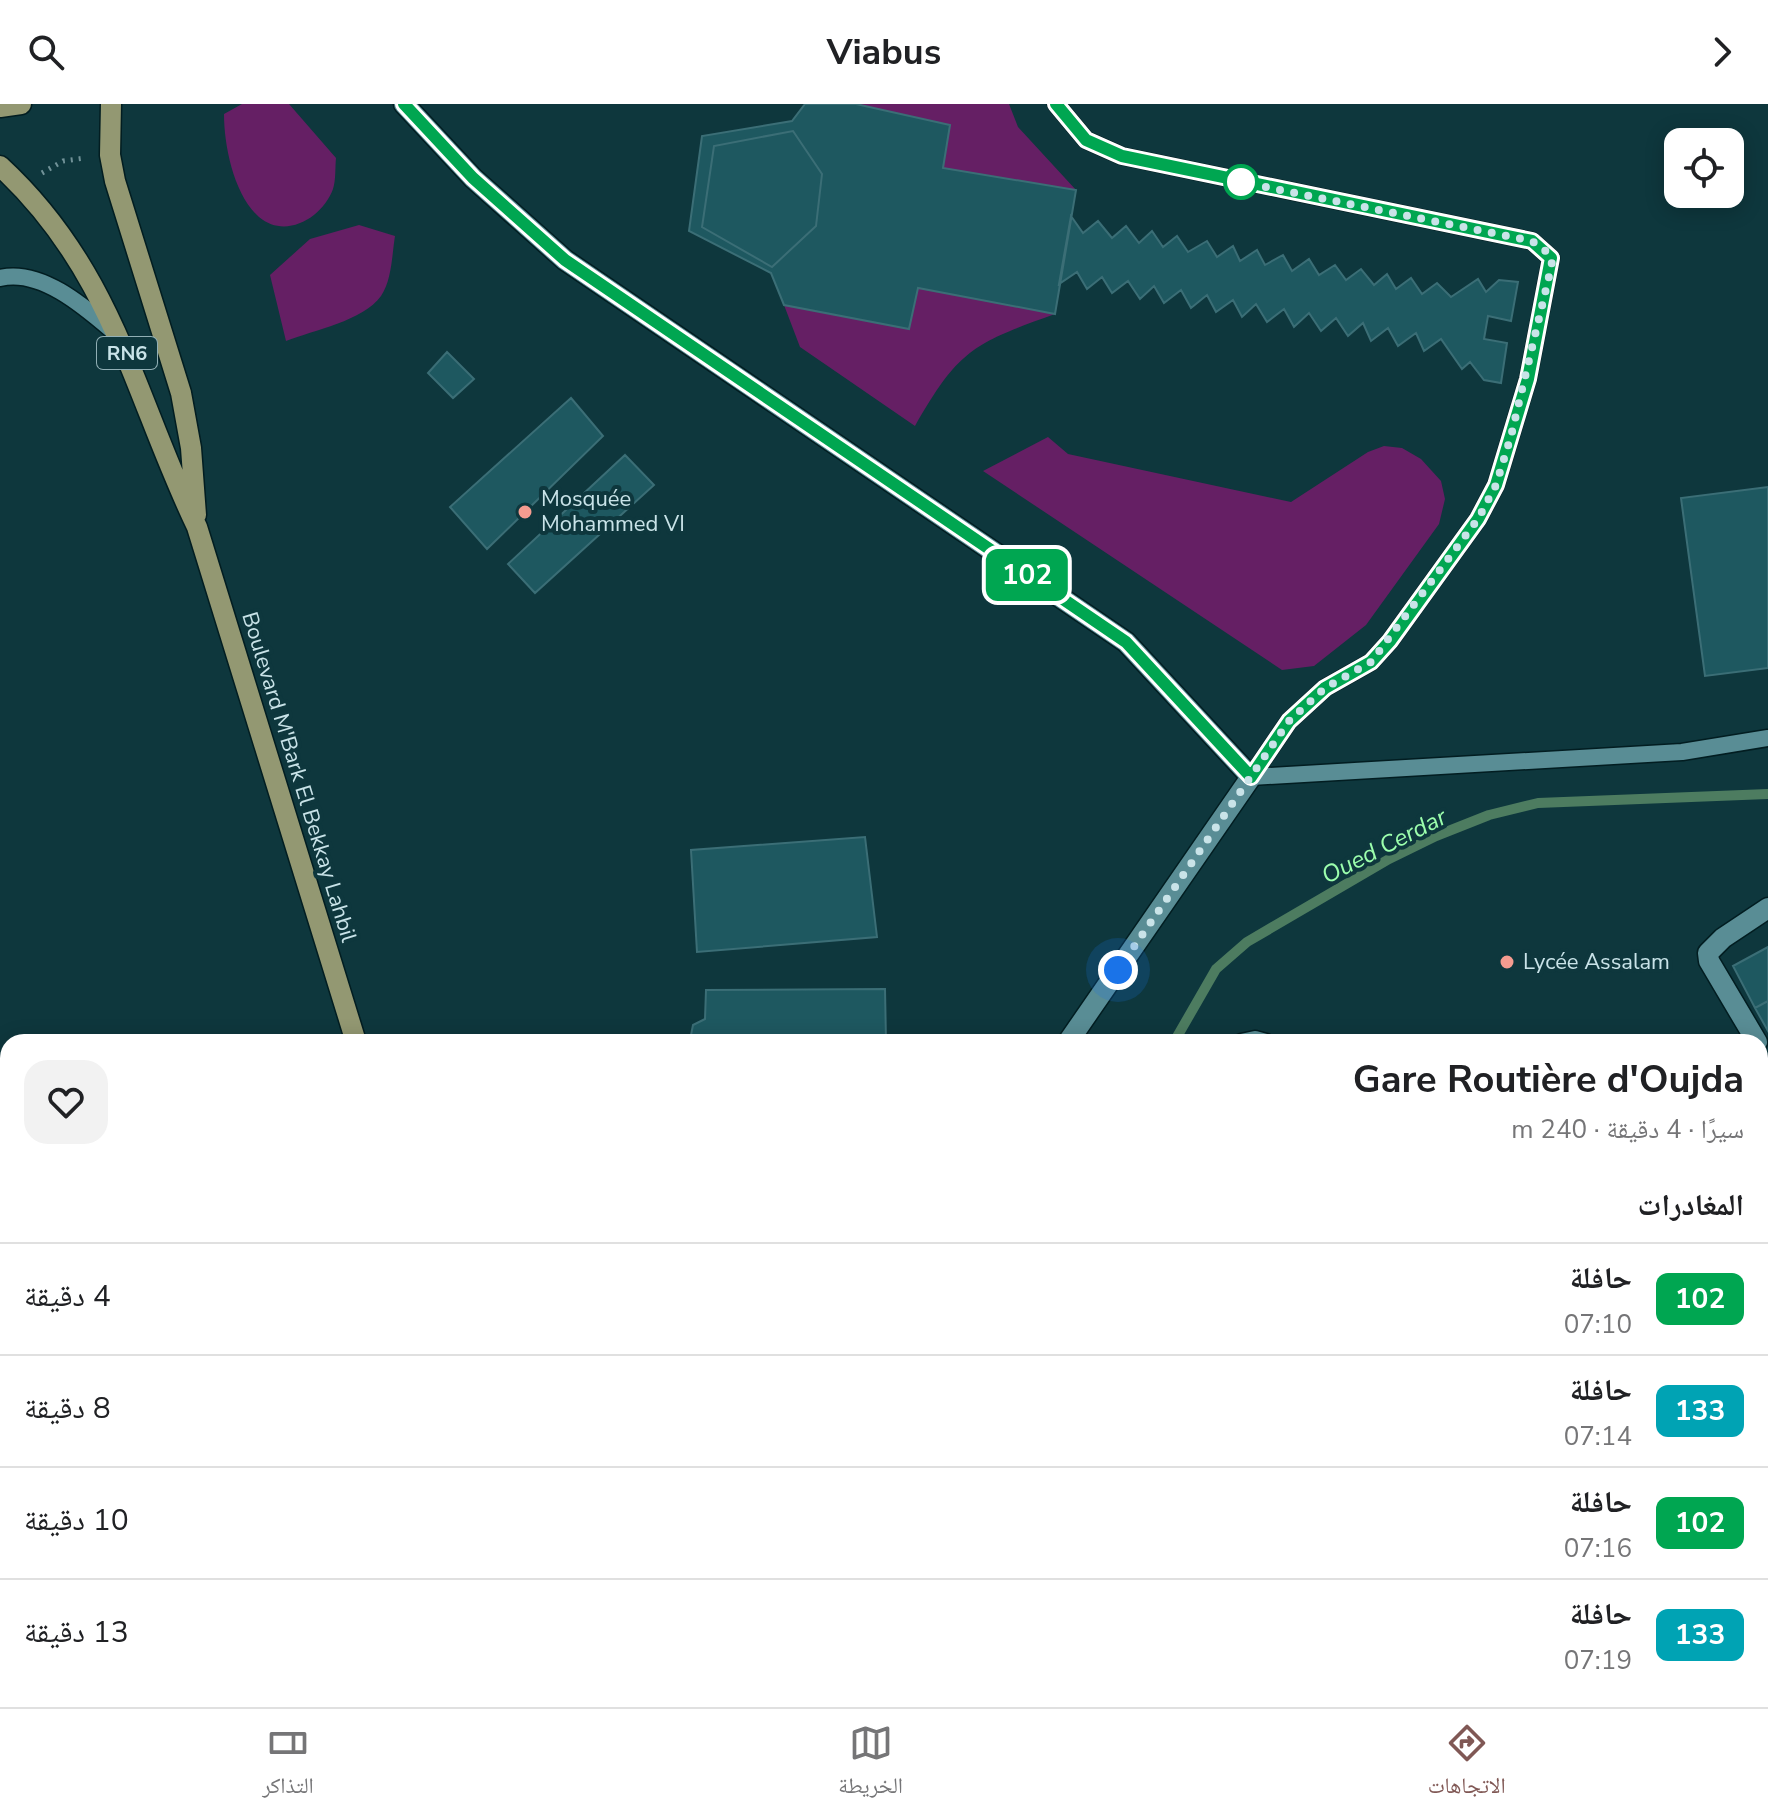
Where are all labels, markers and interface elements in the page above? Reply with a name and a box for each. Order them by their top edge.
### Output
text: Viabus [827,28,941,77]
icon: search [24,30,68,74]
icon: forward [1700,30,1744,74]
map controls [1664,128,1744,208]
button: locate [1664,128,1744,208]
unlabelled marker [1224,165,1258,199]
road number: RN6 [97,337,157,369]
place label: Mosquée Mohammed VI [541,484,685,539]
marker: Mosquée Mohammed VI [516,503,534,521]
line badge: 102 [981,549,1073,601]
text: 102 [1002,556,1052,594]
street label: Boulevard M'Bark El Bekkay Lahbil [234,608,364,946]
water label: Oued Cerdar [1316,800,1453,891]
place label: Lycée Assalam [1523,947,1670,977]
your location [1098,950,1138,990]
marker: Lycée Assalam [1498,953,1516,971]
text: Gare Routière d'Oujda [1353,1054,1744,1105]
button: heart [24,1060,108,1144]
text: سيرًا · 4 دقيقة · 240 m [1511,1112,1744,1147]
text: المغادرات [1637,1185,1744,1226]
text: حافلة [1570,1258,1632,1299]
text: 4 دقيقة [24,1276,111,1317]
text: 102 [1675,1280,1725,1318]
text: 07:10 [1564,1307,1632,1342]
text: حافلة [1570,1370,1632,1411]
text: 8 دقيقة [24,1388,111,1429]
text: 133 [1675,1392,1725,1430]
text: 07:14 [1564,1419,1632,1454]
text: حافلة [1570,1482,1632,1523]
text: 10 دقيقة [24,1500,129,1541]
text: 102 [1675,1504,1725,1542]
text: 07:16 [1564,1531,1632,1566]
text: حافلة [1570,1594,1632,1635]
text: 13 دقيقة [24,1612,129,1653]
text: 133 [1675,1616,1725,1654]
text: 07:19 [1564,1643,1632,1678]
tab: التذاكر [262,1721,314,1807]
tab: الخريطة [838,1721,903,1807]
tab: الاتجاهات [1428,1721,1506,1807]

